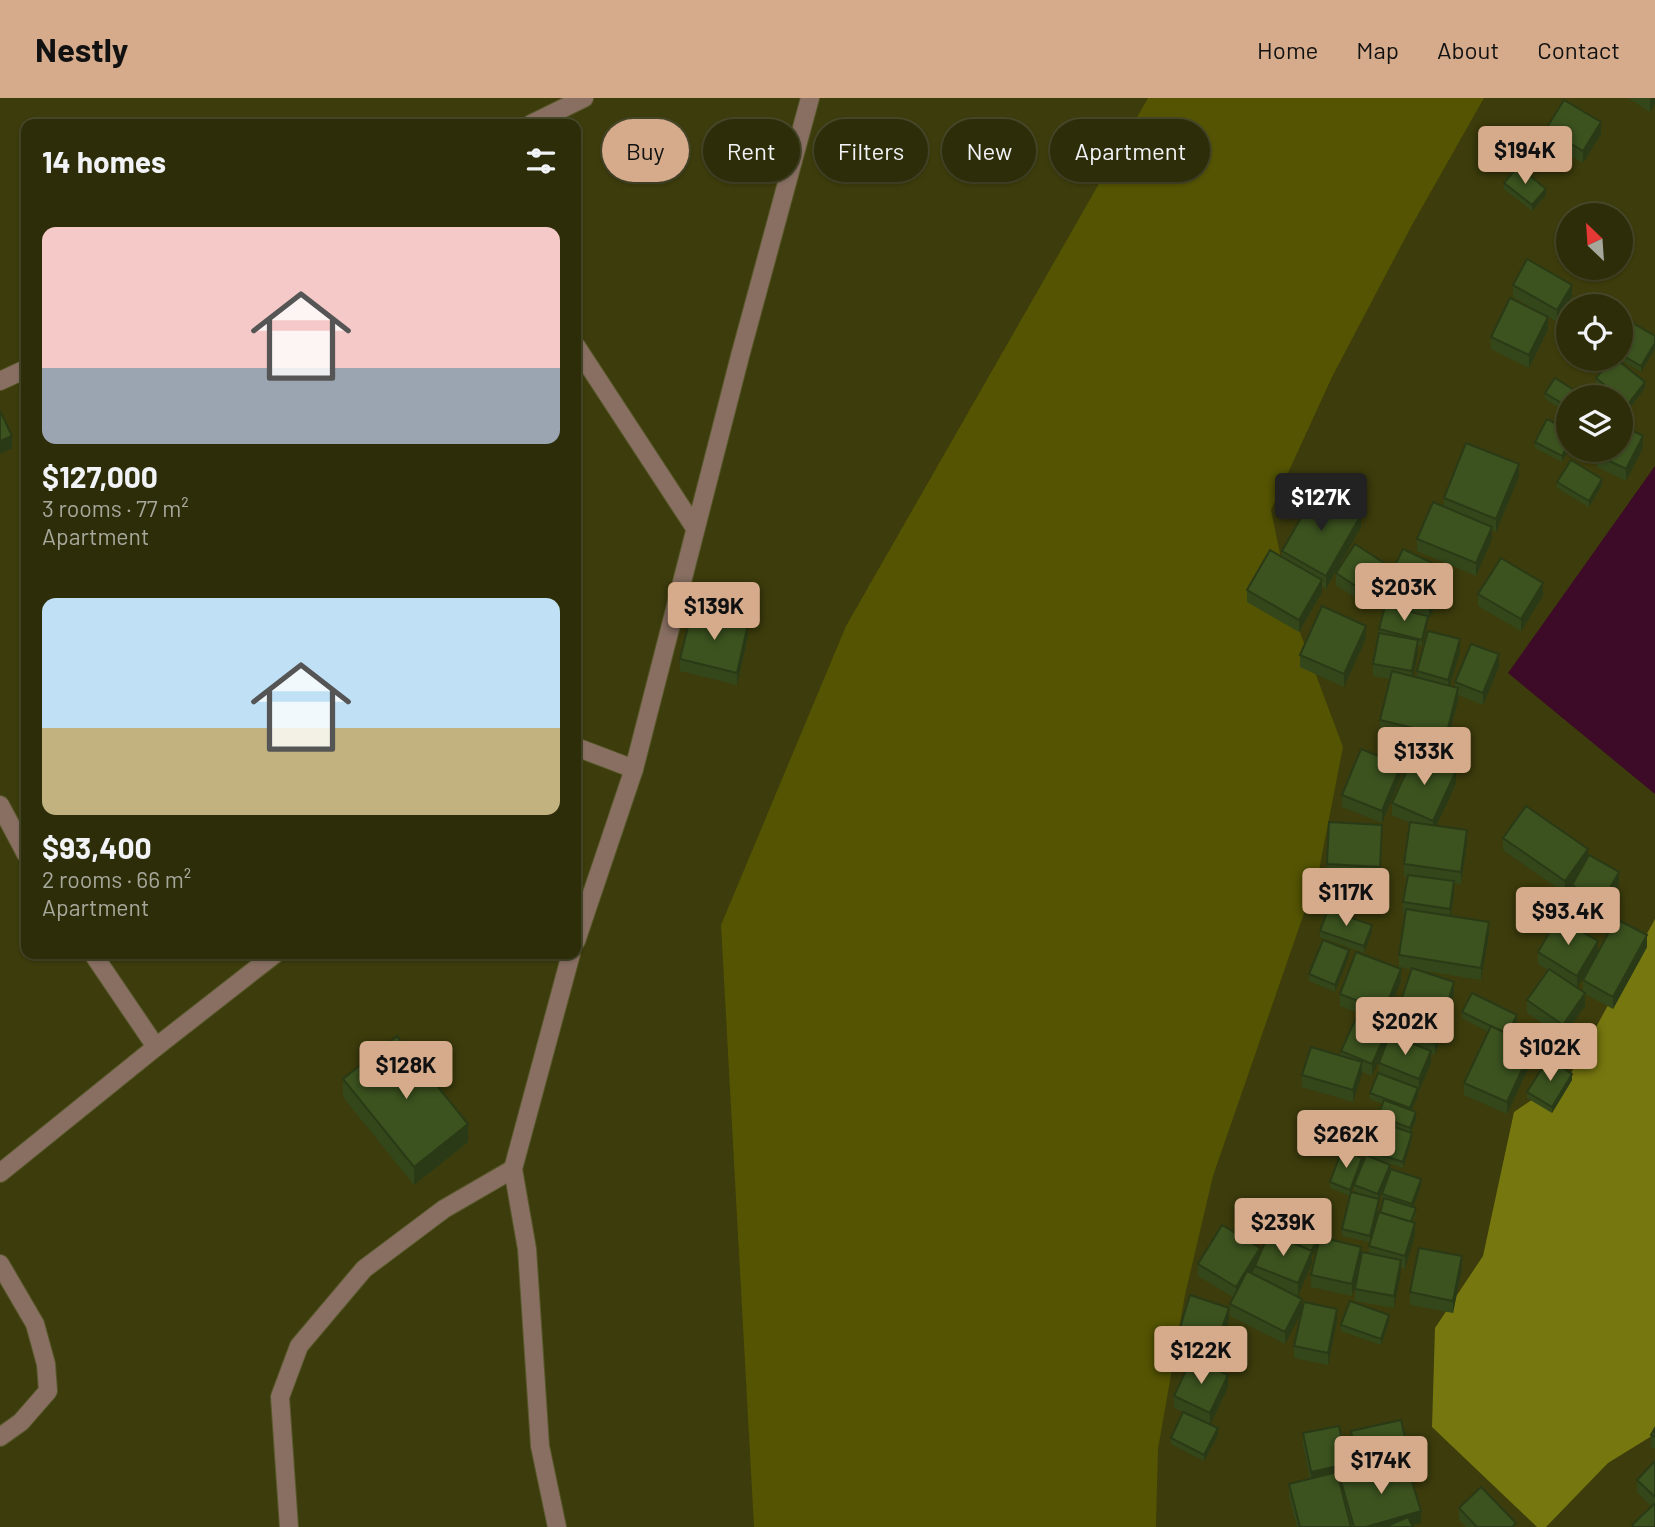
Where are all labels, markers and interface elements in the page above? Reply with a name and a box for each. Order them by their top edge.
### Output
text: Nestly [35,29,129,69]
text: Home [1257,35,1318,64]
text: Map [1356,35,1399,64]
text: About [1437,35,1499,64]
text: Contact [1537,35,1620,64]
chip: Buy [602,119,689,182]
chip: Rent [703,119,800,182]
chip: Filters [814,119,928,182]
chip: New [942,119,1036,182]
chip: Apartment [1050,119,1210,182]
pin: $194K [1476,126,1574,186]
text: $194K [1494,135,1556,163]
icon: filters [522,142,560,180]
text: 14 homes [42,143,166,179]
north arrow [1556,203,1633,280]
map controls [1556,203,1633,462]
icon: home [238,273,364,399]
button: locate [1556,294,1633,371]
button: layers [1556,385,1633,462]
text: $127,000 [42,458,158,494]
pin: $127K [1272,474,1370,533]
text: $127K [1291,482,1351,510]
text: 3 rooms · 77 m² [42,494,189,522]
text: Apartment [42,522,149,550]
pin: $203K [1355,564,1453,623]
text: $203K [1371,572,1437,600]
pin: $139K [665,582,763,642]
text: $139K [684,591,744,619]
icon: home [238,644,364,770]
pin: $133K [1375,728,1473,787]
text: $133K [1394,736,1454,764]
text: $93,400 [42,829,152,865]
text: 2 rooms · 66 m² [42,865,191,893]
pin: $117K [1297,868,1395,928]
text: $117K [1318,877,1374,905]
pin: $93.4K [1511,888,1625,947]
text: Apartment [42,893,149,921]
text: $93.4K [1532,896,1604,924]
pin: $202K [1356,998,1454,1057]
text: $202K [1372,1006,1438,1034]
pin: $102K [1501,1024,1599,1083]
text: $102K [1519,1032,1581,1060]
pin: $128K [357,1042,455,1101]
text: $128K [375,1050,437,1078]
pin: $262K [1297,1110,1395,1170]
text: $262K [1313,1119,1379,1147]
pin: $239K [1234,1198,1332,1258]
text: $239K [1251,1207,1315,1235]
pin: $122K [1152,1326,1250,1386]
text: $122K [1170,1335,1232,1363]
pin: $174K [1332,1436,1430,1496]
text: $174K [1350,1445,1412,1473]

